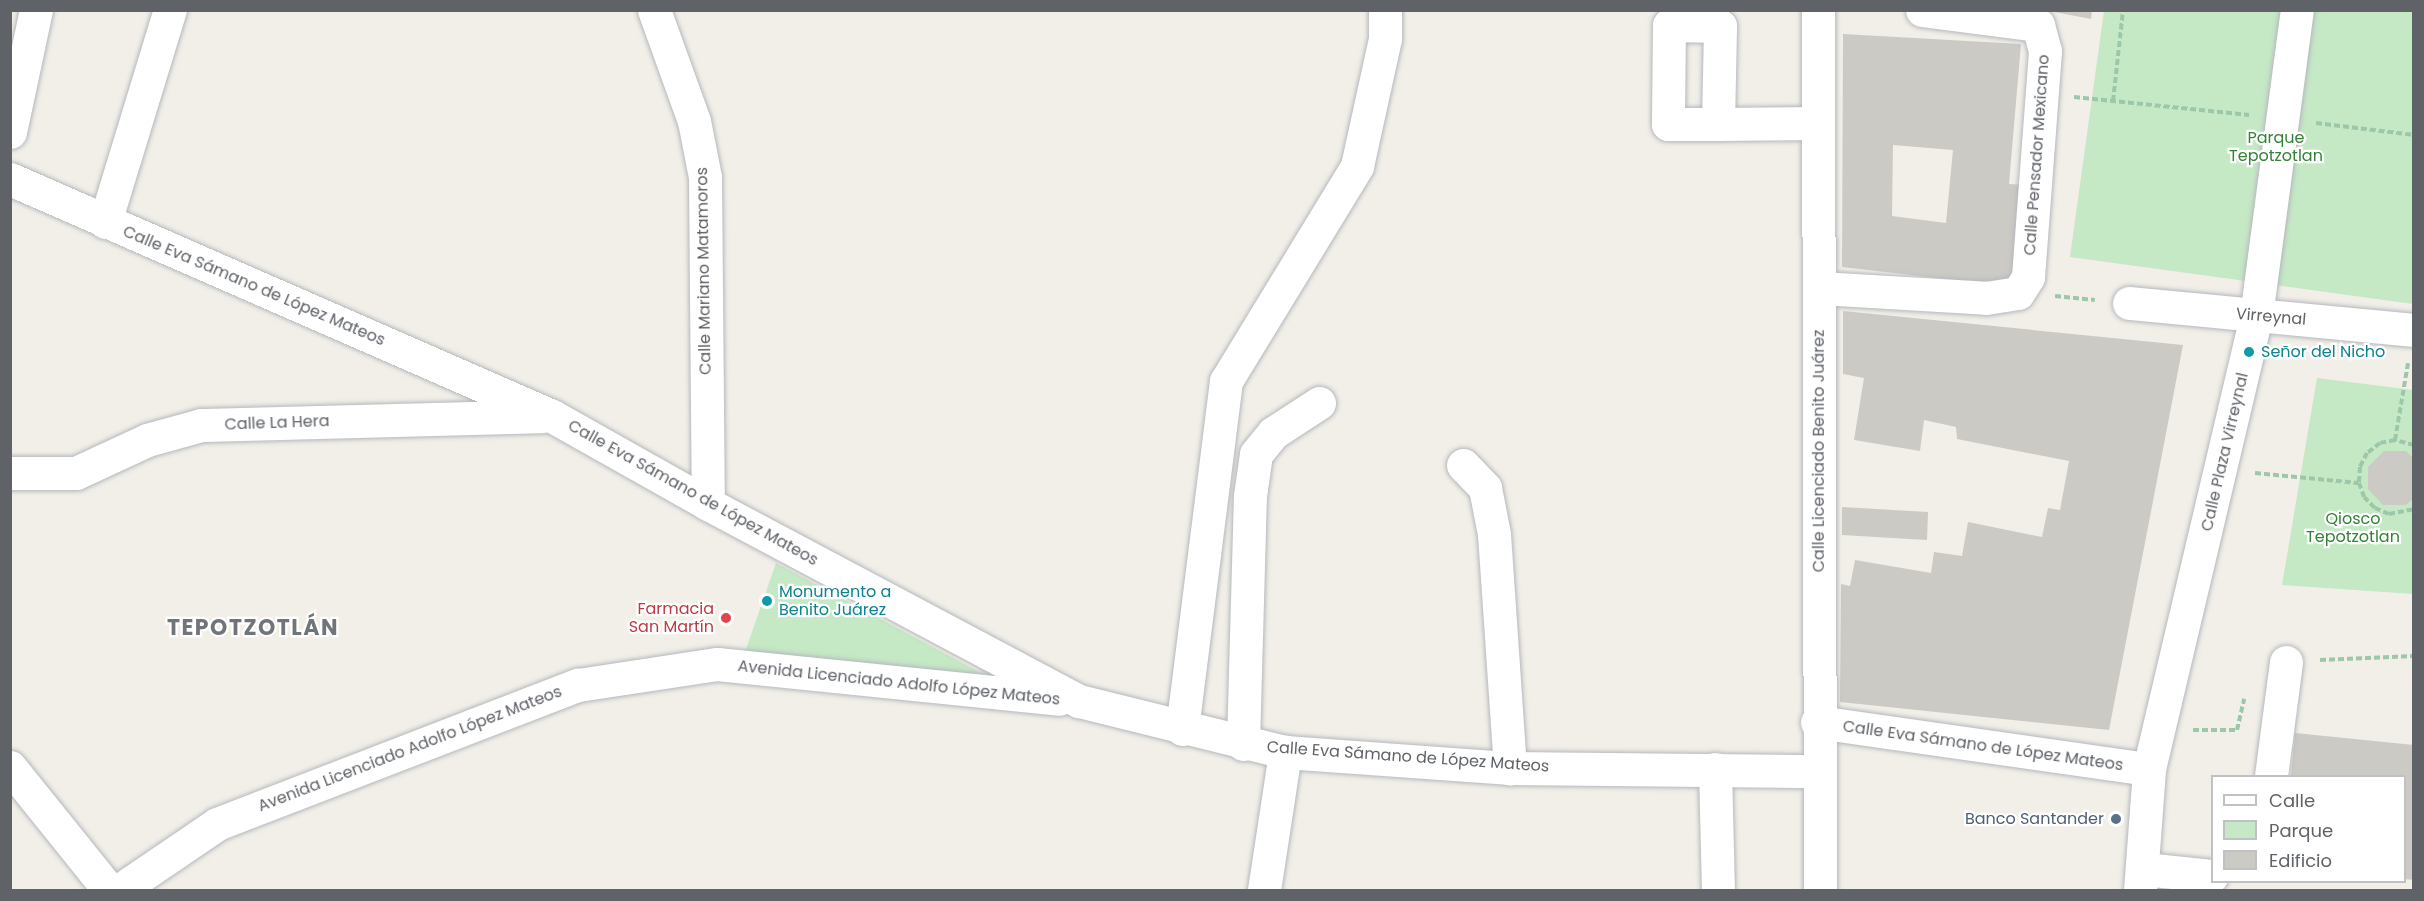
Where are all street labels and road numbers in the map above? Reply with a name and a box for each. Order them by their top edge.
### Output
street label: Calle Pensador Mexicano [2020,54,2054,256]
street label: Calle Mariano Matamoros [693,167,715,375]
street label: Calle Eva Sámano de López Mateos [120,222,388,350]
street label: Virreynal [2235,304,2307,330]
street label: Calle Licenciado Benito Juárez [1809,330,1829,572]
street label: Calle Plaza Virreynal [2197,371,2253,533]
street label: Calle La Hera [224,412,330,434]
street label: Calle Eva Sámano de López Mateos [565,416,821,570]
street label: Avenida Licenciado Adolfo López Mateos [737,657,1061,709]
street label: Avenida Licenciado Adolfo López Mateos [255,682,565,816]
street label: Calle Eva Sámano de López Mateos [1841,717,2125,775]
street label: Calle Eva Sámano de López Mateos [1266,738,1550,776]

